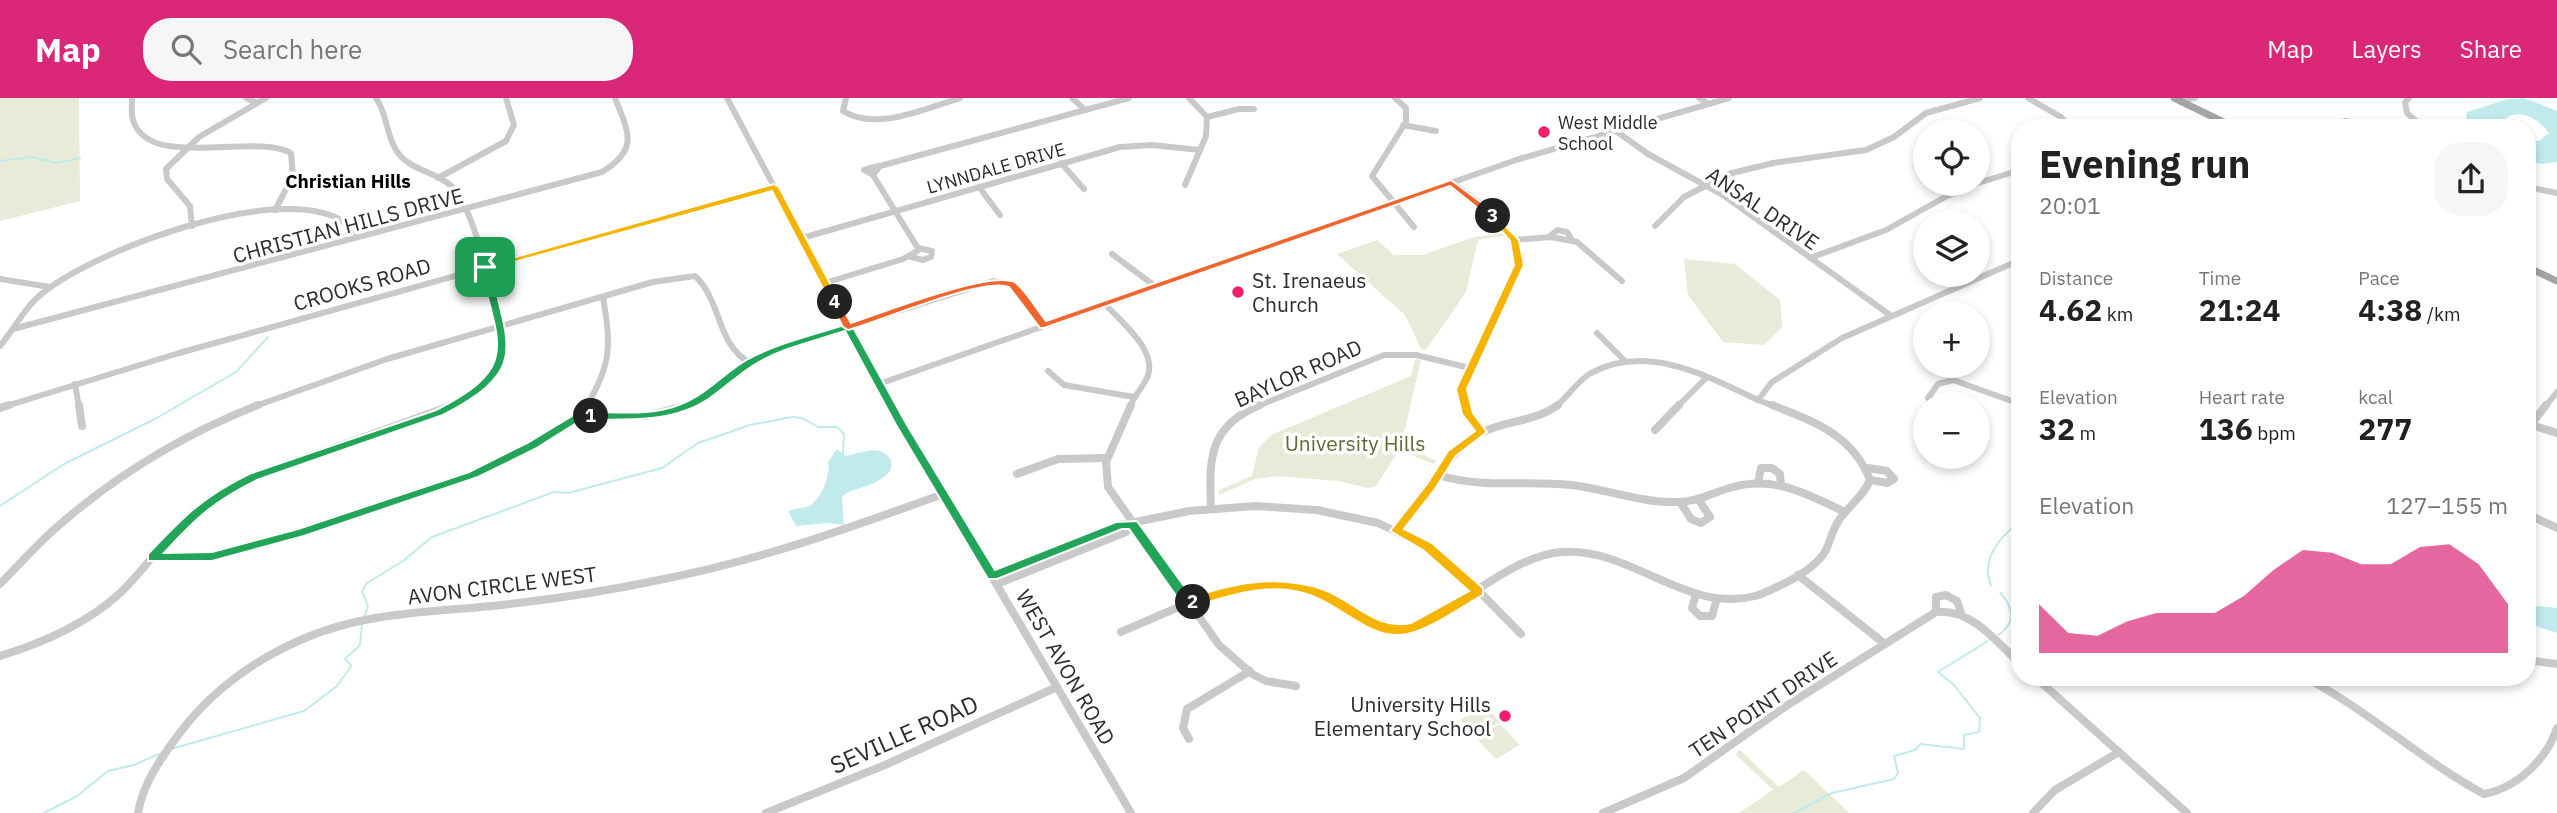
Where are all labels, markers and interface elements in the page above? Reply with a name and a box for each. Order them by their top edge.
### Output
search box [143,18,633,81]
text: Map [35,28,101,71]
icon: search [167,30,205,68]
text: Search here [223,32,362,66]
text: Map [2267,33,2314,65]
text: Layers [2352,33,2422,65]
text: Share [2460,33,2522,65]
place label: West Middle School [1558,111,1658,155]
map controls [1913,119,1990,469]
button: locate [1913,119,1990,196]
marker: West Middle School [1536,124,1552,140]
street label: LYNNDALE DRIVE [924,137,1068,199]
text: Evening run [2039,139,2250,188]
button: share [2434,142,2508,216]
street label: ANSAL DRIVE [1701,160,1825,256]
district label: Christian Hills [285,169,411,193]
street label: CHRISTIAN HILLS DRIVE [230,181,466,269]
text: 20:01 [2039,190,2101,220]
pin: 3 [1476,198,1510,234]
text: 3 [1487,203,1498,227]
button: layers [1913,210,1990,287]
pin [455,237,515,297]
icon: arrive [466,248,504,286]
street label: CROOKS ROAD [290,251,434,317]
place label: St. Irenaeus Church [1252,266,1367,318]
text: Distance [2039,266,2113,290]
text: Time [2199,266,2241,290]
text: Pace [2358,266,2400,290]
pin: 4 [818,284,852,320]
marker: St. Irenaeus Church [1230,284,1246,300]
text: 4 [829,289,840,313]
text: 4.62 [2039,290,2102,329]
text: 21:24 [2199,290,2281,329]
text: 4:38 [2358,290,2422,329]
button: + [1913,301,1990,378]
text: km [2102,302,2133,326]
text: /km [2422,302,2461,326]
street label: BAYLOR ROAD [1230,332,1366,414]
text: Elevation [2039,385,2118,409]
text: Heart rate [2199,385,2285,409]
text: kcal [2358,385,2393,409]
button: − [1913,392,1990,469]
pin: 1 [574,398,608,434]
text: 1 [585,403,596,427]
text: 32 [2039,409,2075,448]
text: 136 [2199,409,2253,448]
text: 277 [2358,409,2412,448]
text: m [2075,421,2096,445]
text: bpm [2253,421,2296,445]
park label: University Hills [1285,429,1425,457]
text: Elevation [2039,490,2134,520]
text: 127–155 m [2386,490,2508,520]
street label: AVON CIRCLE WEST [406,560,598,610]
street label: WEST AVON ROAD [1010,584,1122,750]
pin: 2 [1176,584,1210,620]
text: 2 [1187,589,1198,613]
street label: TEN POINT DRIVE [1684,644,1842,764]
street label: SEVILLE ROAD [825,687,983,781]
place label: University Hills Elementary School [1314,690,1491,742]
marker: University Hills Elementary School [1497,708,1513,724]

